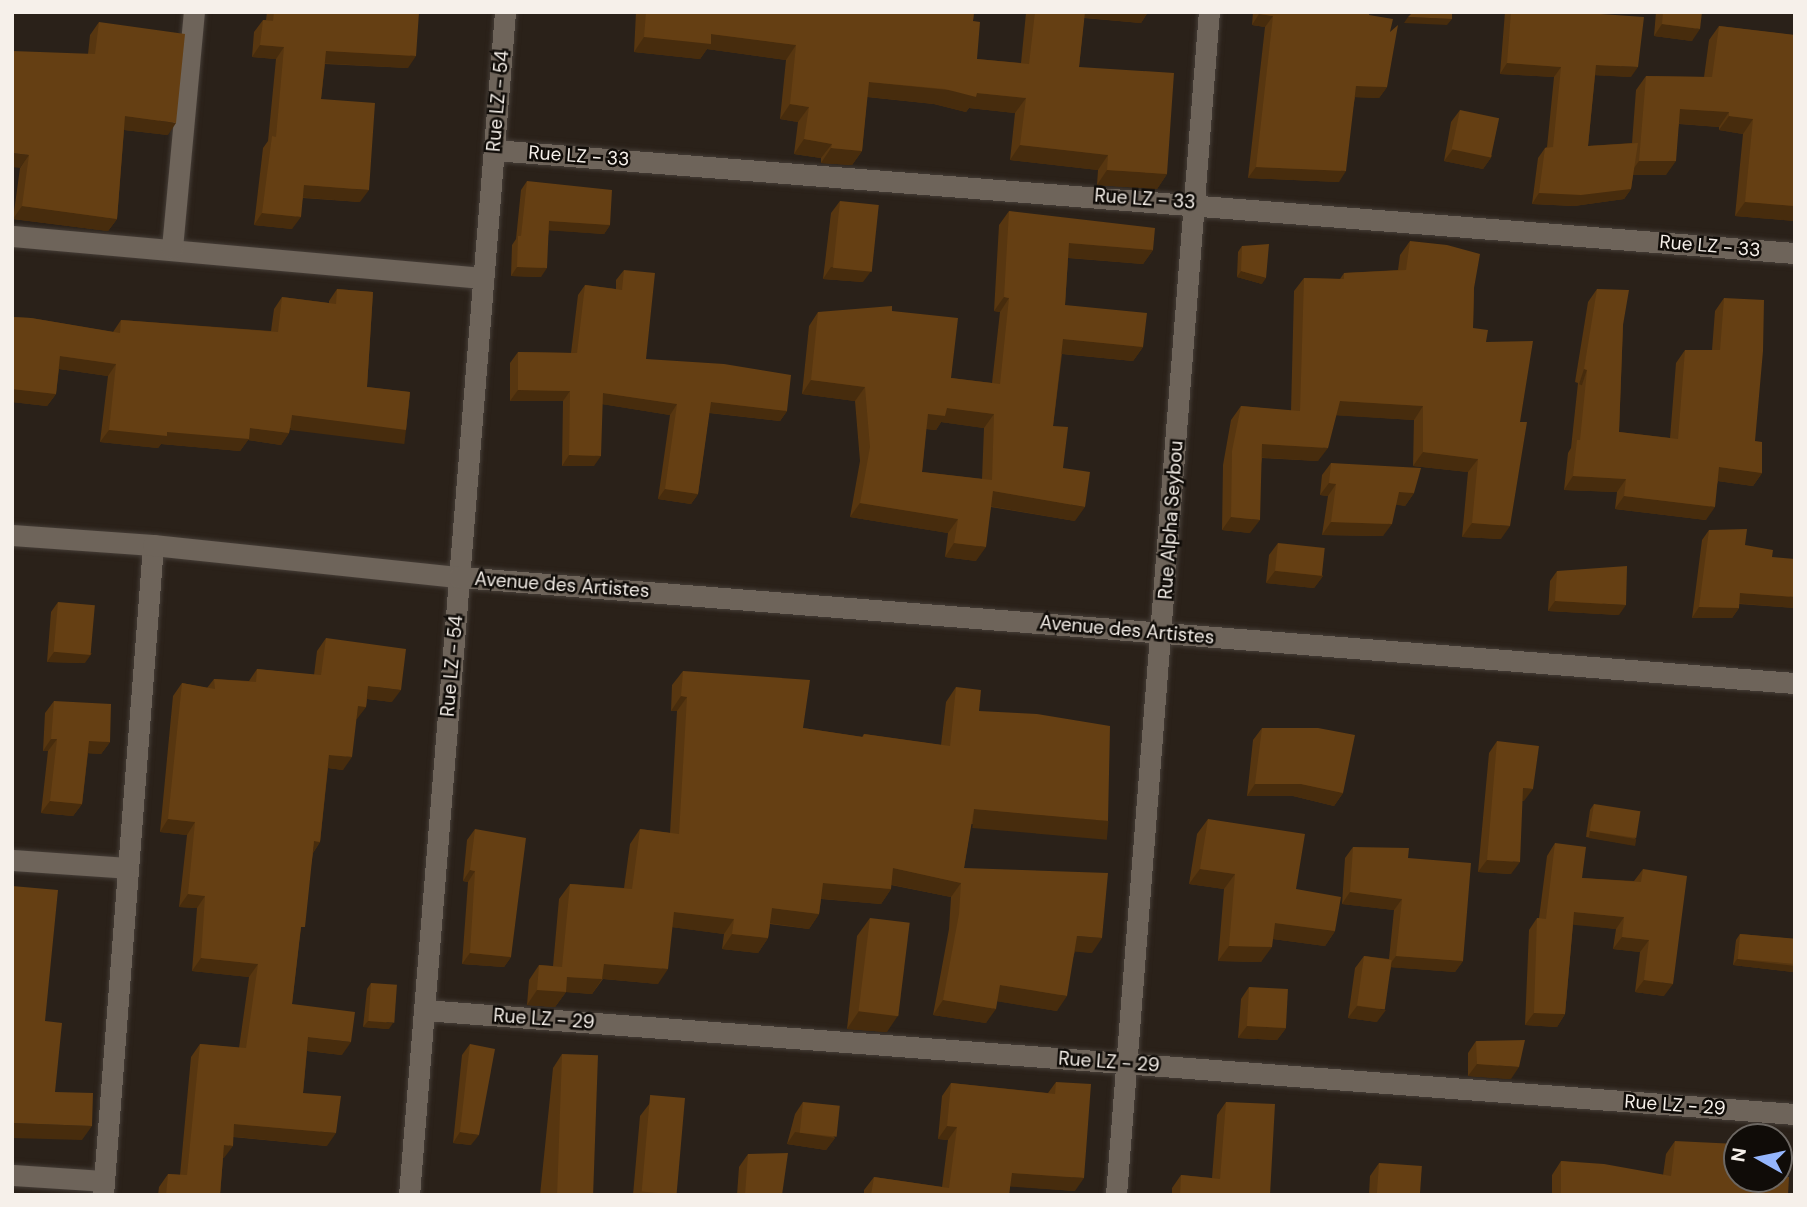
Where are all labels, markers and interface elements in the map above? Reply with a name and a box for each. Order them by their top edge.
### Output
street label: Rue LZ - 54 [482,49,514,153]
street label: Rue LZ - 33 [528,141,630,171]
street label: Rue LZ - 33 [1094,184,1196,214]
street label: Rue LZ - 33 [1659,230,1761,262]
street label: Rue Alpha Seybou [1154,440,1188,600]
street label: Avenue des Artistes [474,568,650,602]
street label: Avenue des Artistes [1039,611,1215,649]
street label: Rue LZ - 54 [436,614,468,718]
street label: Rue LZ - 29 [493,1004,595,1034]
street label: Rue LZ - 29 [1058,1047,1160,1077]
street label: Rue LZ - 29 [1624,1090,1726,1120]
north arrow [1723,1123,1793,1193]
text: N [1725,1146,1752,1164]

